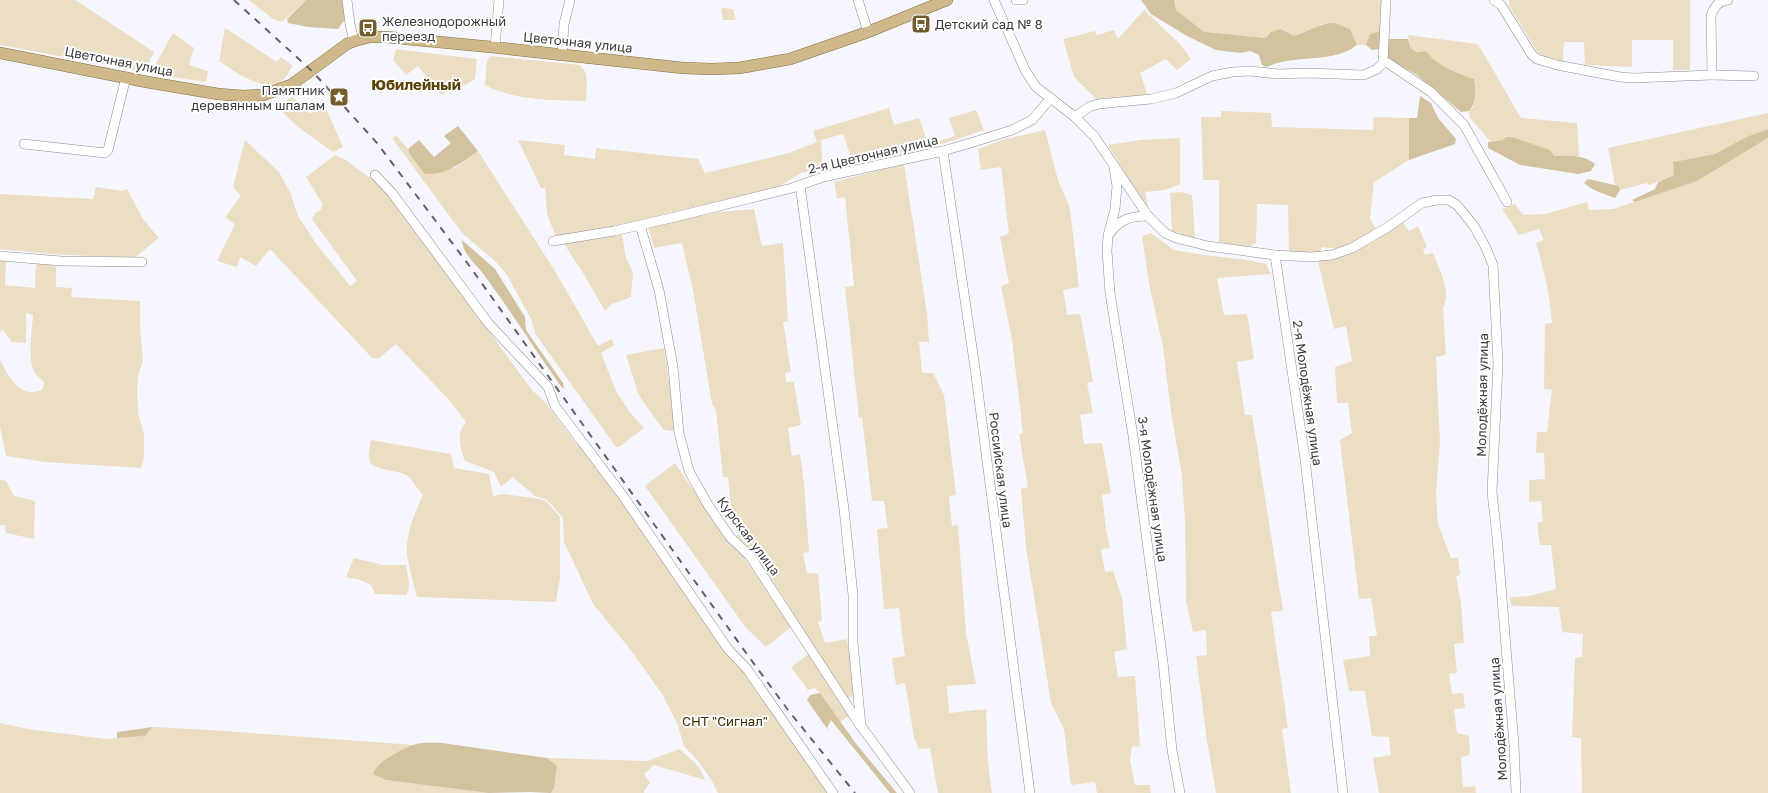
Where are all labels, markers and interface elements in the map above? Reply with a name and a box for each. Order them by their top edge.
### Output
place label: Железнодорожный переезд [382,13,506,44]
bus stop icon: Детский сад № 8 [910,13,932,35]
place label: Детский сад № 8 [935,16,1043,32]
bus stop icon: Железнодорожный переезд [357,17,379,39]
street label: Цветочная улица [522,28,634,56]
street label: Цветочная улица [63,43,175,79]
district label: Юбилейный [371,75,461,93]
place label: Памятник деревянным шпалам [191,82,326,113]
place icon: Памятник деревянным шпалам [328,86,350,108]
street label: 2-я Цветочная улица [806,131,940,177]
street label: 2-я Молодёжная улица [1290,319,1326,467]
street label: Молодёжная улица [1473,333,1491,457]
street label: Российская улица [986,411,1016,529]
street label: 3-я Молодёжная улица [1135,415,1171,563]
street label: Курская улица [714,493,784,579]
street label: Молодёжная улица [1486,657,1510,781]
park label: СНТ "Сигнал" [682,713,768,729]

